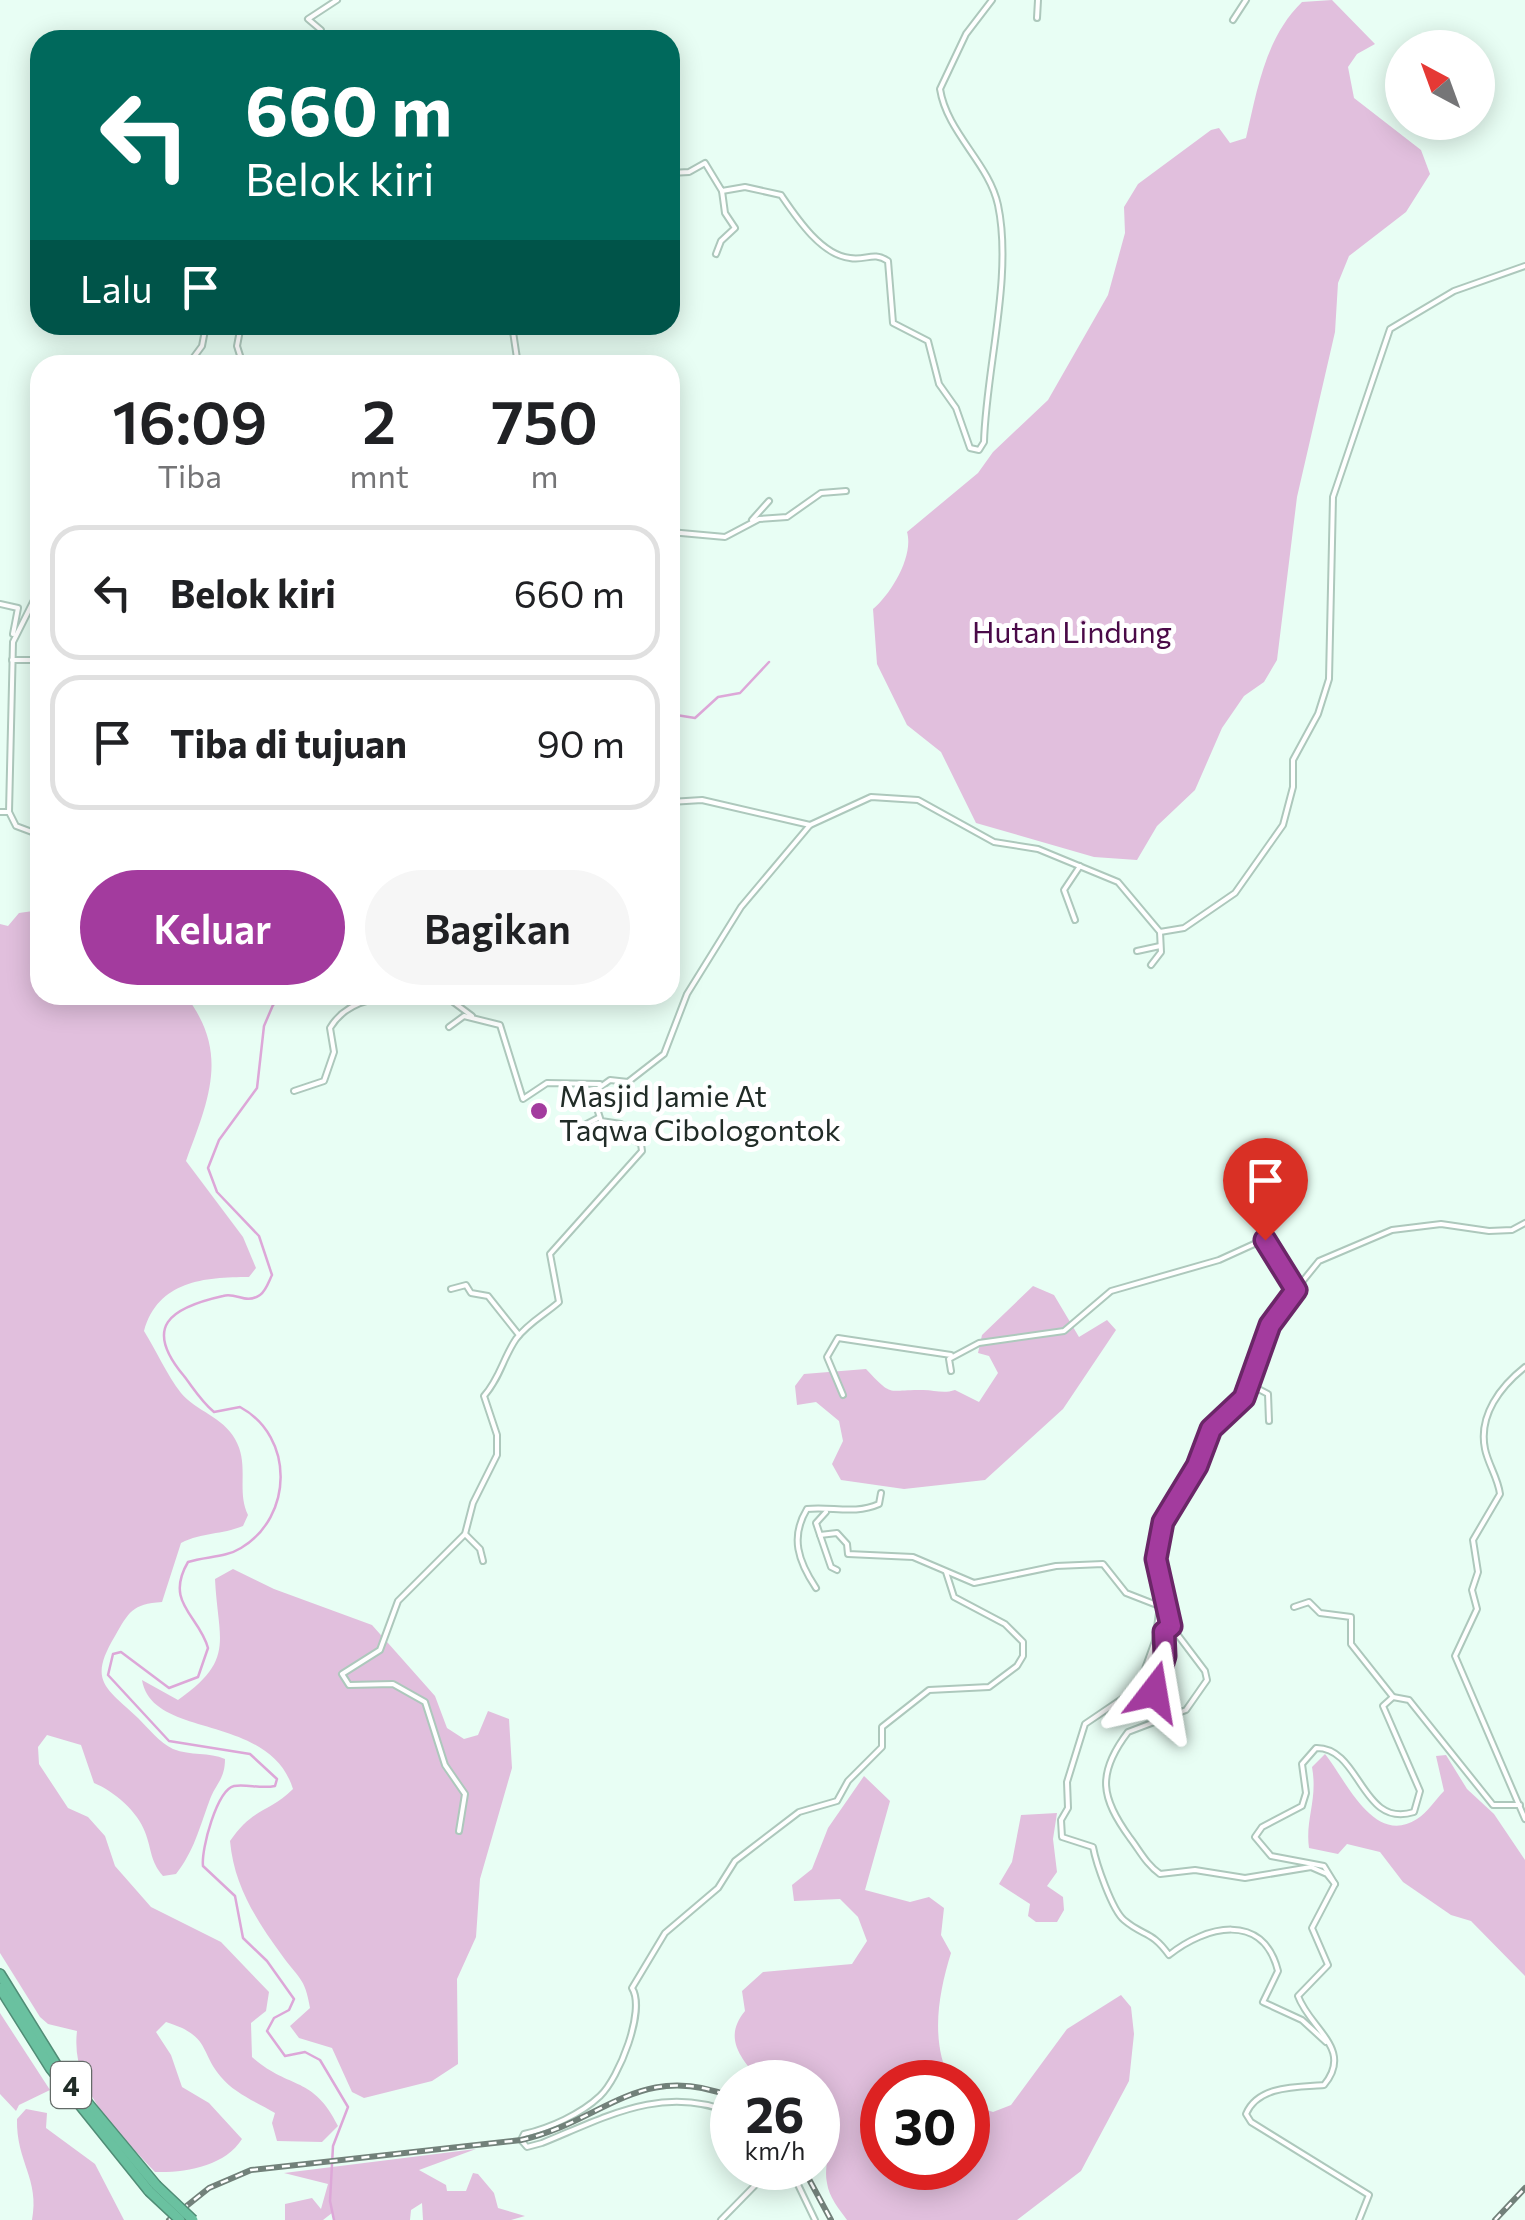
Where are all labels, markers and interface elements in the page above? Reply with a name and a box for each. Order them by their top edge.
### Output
north arrow [1385,30,1495,140]
map controls [1385,30,1495,140]
text: 660 m [245,65,452,150]
icon: left [80,70,210,200]
text: Belok kiri [245,150,435,205]
icon: arrive [173,260,228,315]
text: Lalu [80,264,153,311]
text: 16:09 [112,383,267,456]
text: 2 [362,383,396,456]
text: 750 [491,383,598,456]
text: Tiba [158,455,222,495]
text: mnt [350,455,409,495]
text: m [531,455,558,495]
icon: left [85,565,140,620]
text: Belok kiri [170,569,336,616]
text: 660 m [514,569,625,616]
park label: Hutan Lindung [972,612,1172,649]
icon: arrive [85,715,140,770]
text: Tiba di tujuan [170,719,407,766]
text: 90 m [537,719,625,766]
button: Keluar [80,870,345,985]
button: Bagikan [365,870,630,985]
place label: Masjid Jamie At Taqwa Cibologontok [559,1076,841,1147]
marker: Masjid Jamie At Taqwa Cibologontok [528,1100,550,1122]
pin [1223,1138,1308,1241]
icon: arrive [1238,1153,1293,1208]
position arrow [1102,1640,1206,1744]
speed limit sign: 30 [860,2060,990,2190]
road number: 4 [51,2062,91,2108]
text: 26 [745,2082,804,2143]
text: km/h [745,2135,805,2165]

